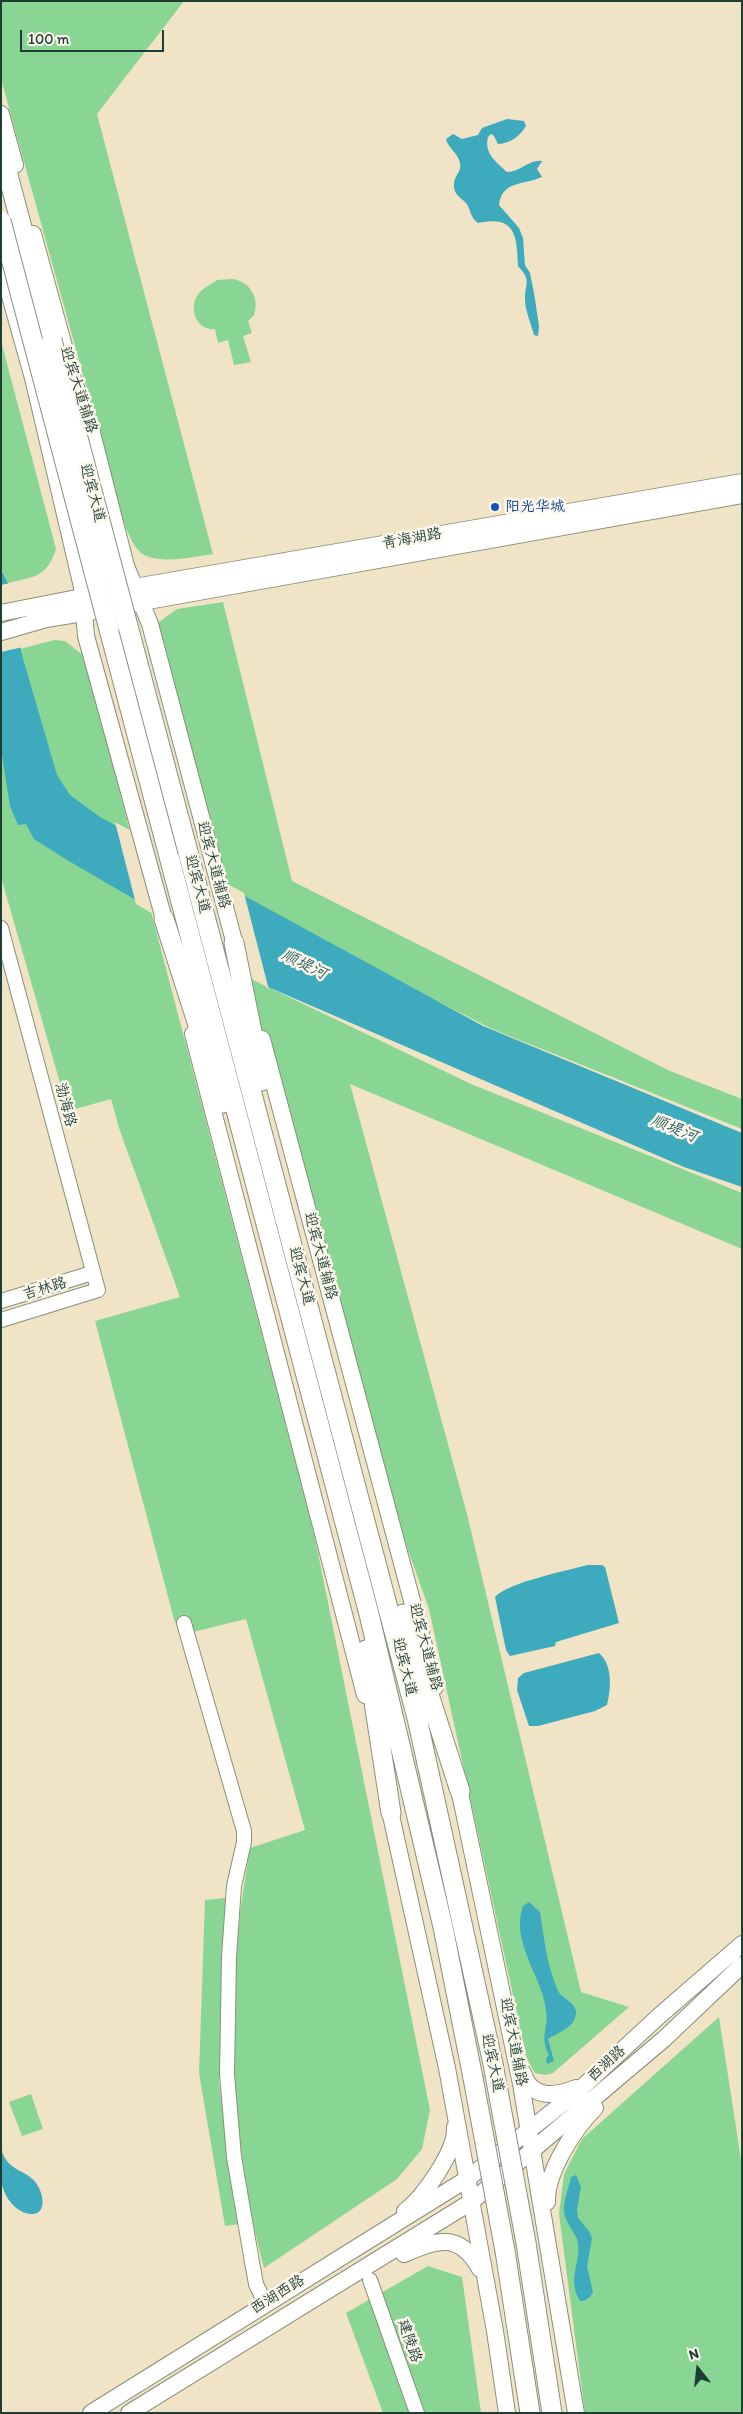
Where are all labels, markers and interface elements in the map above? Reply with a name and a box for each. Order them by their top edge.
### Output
scale bar [22,20,166,52]
text: 100 m [28,30,69,48]
street label: 迎宾大道辅路 [56,344,100,436]
street label: 迎宾大道 [76,462,108,524]
place label: 阳光华城 [505,498,565,516]
marker: 阳光华城 [489,501,501,513]
street label: 青海湖路 [381,525,443,553]
street label: 迎宾大道辅路 [193,819,233,911]
street label: 迎宾大道 [181,853,213,915]
water label: 顺堤河 [278,946,330,984]
street label: 渤海路 [50,1081,80,1129]
water label: 顺堤河 [648,1111,700,1147]
street label: 迎宾大道辅路 [300,1210,340,1302]
street label: 迎宾大道 [285,1245,317,1307]
street label: 吉林路 [21,1274,69,1304]
street label: 迎宾大道辅路 [405,1601,445,1693]
street label: 迎宾大道 [388,1636,420,1698]
street label: 迎宾大道辅路 [496,1996,530,2088]
street label: 迎宾大道 [477,2032,507,2094]
street label: 西湖路 [584,2042,630,2086]
street label: 西湖西路 [248,2271,308,2319]
street label: 建陵路 [393,2317,425,2365]
north arrow [673,2344,723,2394]
text: N [687,2345,701,2364]

